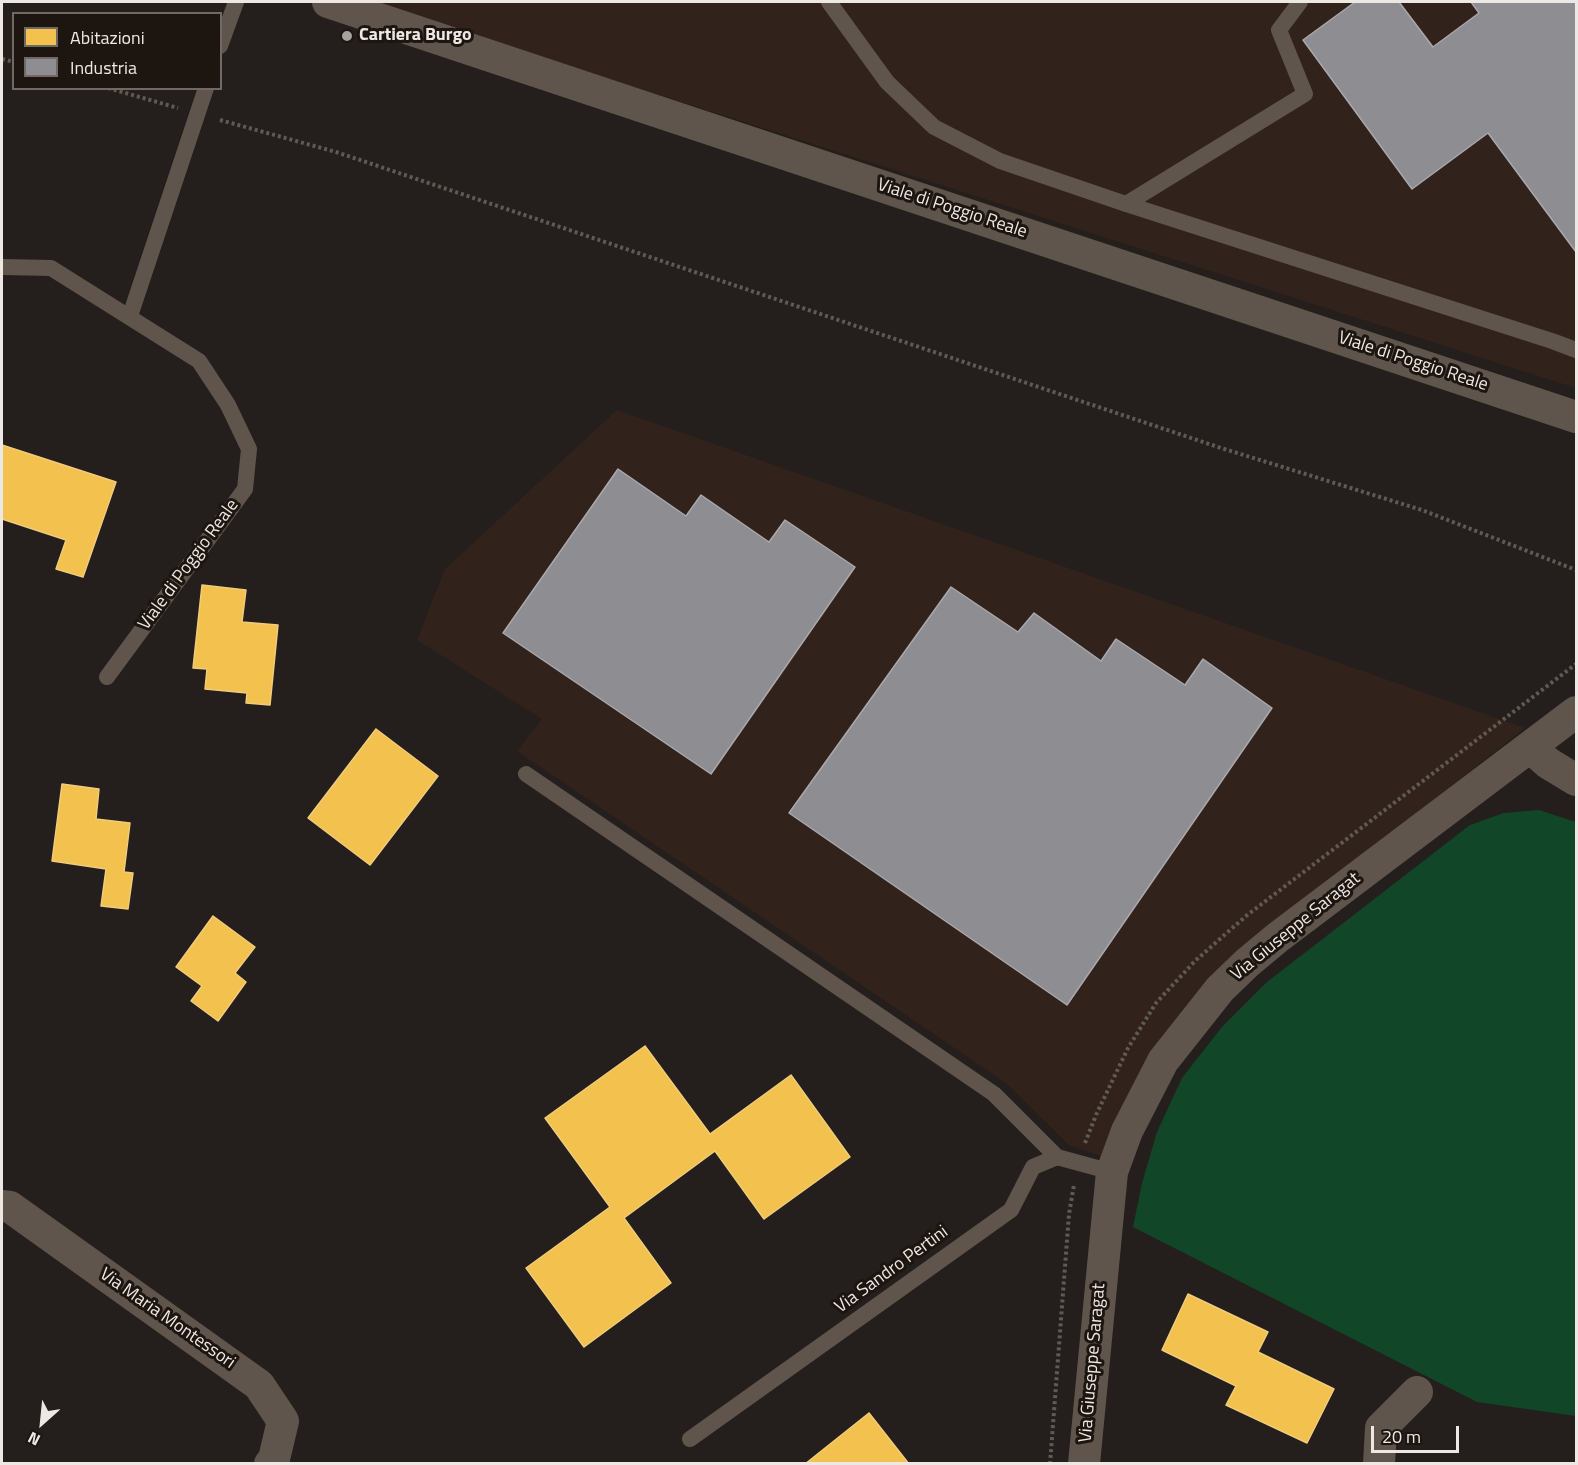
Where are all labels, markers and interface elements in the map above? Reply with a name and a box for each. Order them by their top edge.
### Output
legend [12,12,222,90]
text: Abitazioni [70,24,145,51]
place label: Cartiera Burgo [359,25,472,47]
marker: Cartiera Burgo [340,29,354,43]
text: Industria [70,54,137,81]
street label: Viale di Poggio Reale [874,175,1030,243]
street label: Viale di Poggio Reale [1335,328,1491,396]
street label: Viale di Poggio Reale [134,495,244,635]
street label: Via Giuseppe Saragat [1227,868,1365,986]
street label: Via Sandro Pertini [831,1222,953,1318]
street label: Via Maria Montessori [95,1264,239,1374]
street label: Via Giuseppe Saragat [1075,1282,1111,1444]
north arrow [12,1393,72,1453]
scale bar [1374,1414,1462,1452]
text: 20 m [1382,1423,1421,1450]
text: N [23,1426,44,1452]

